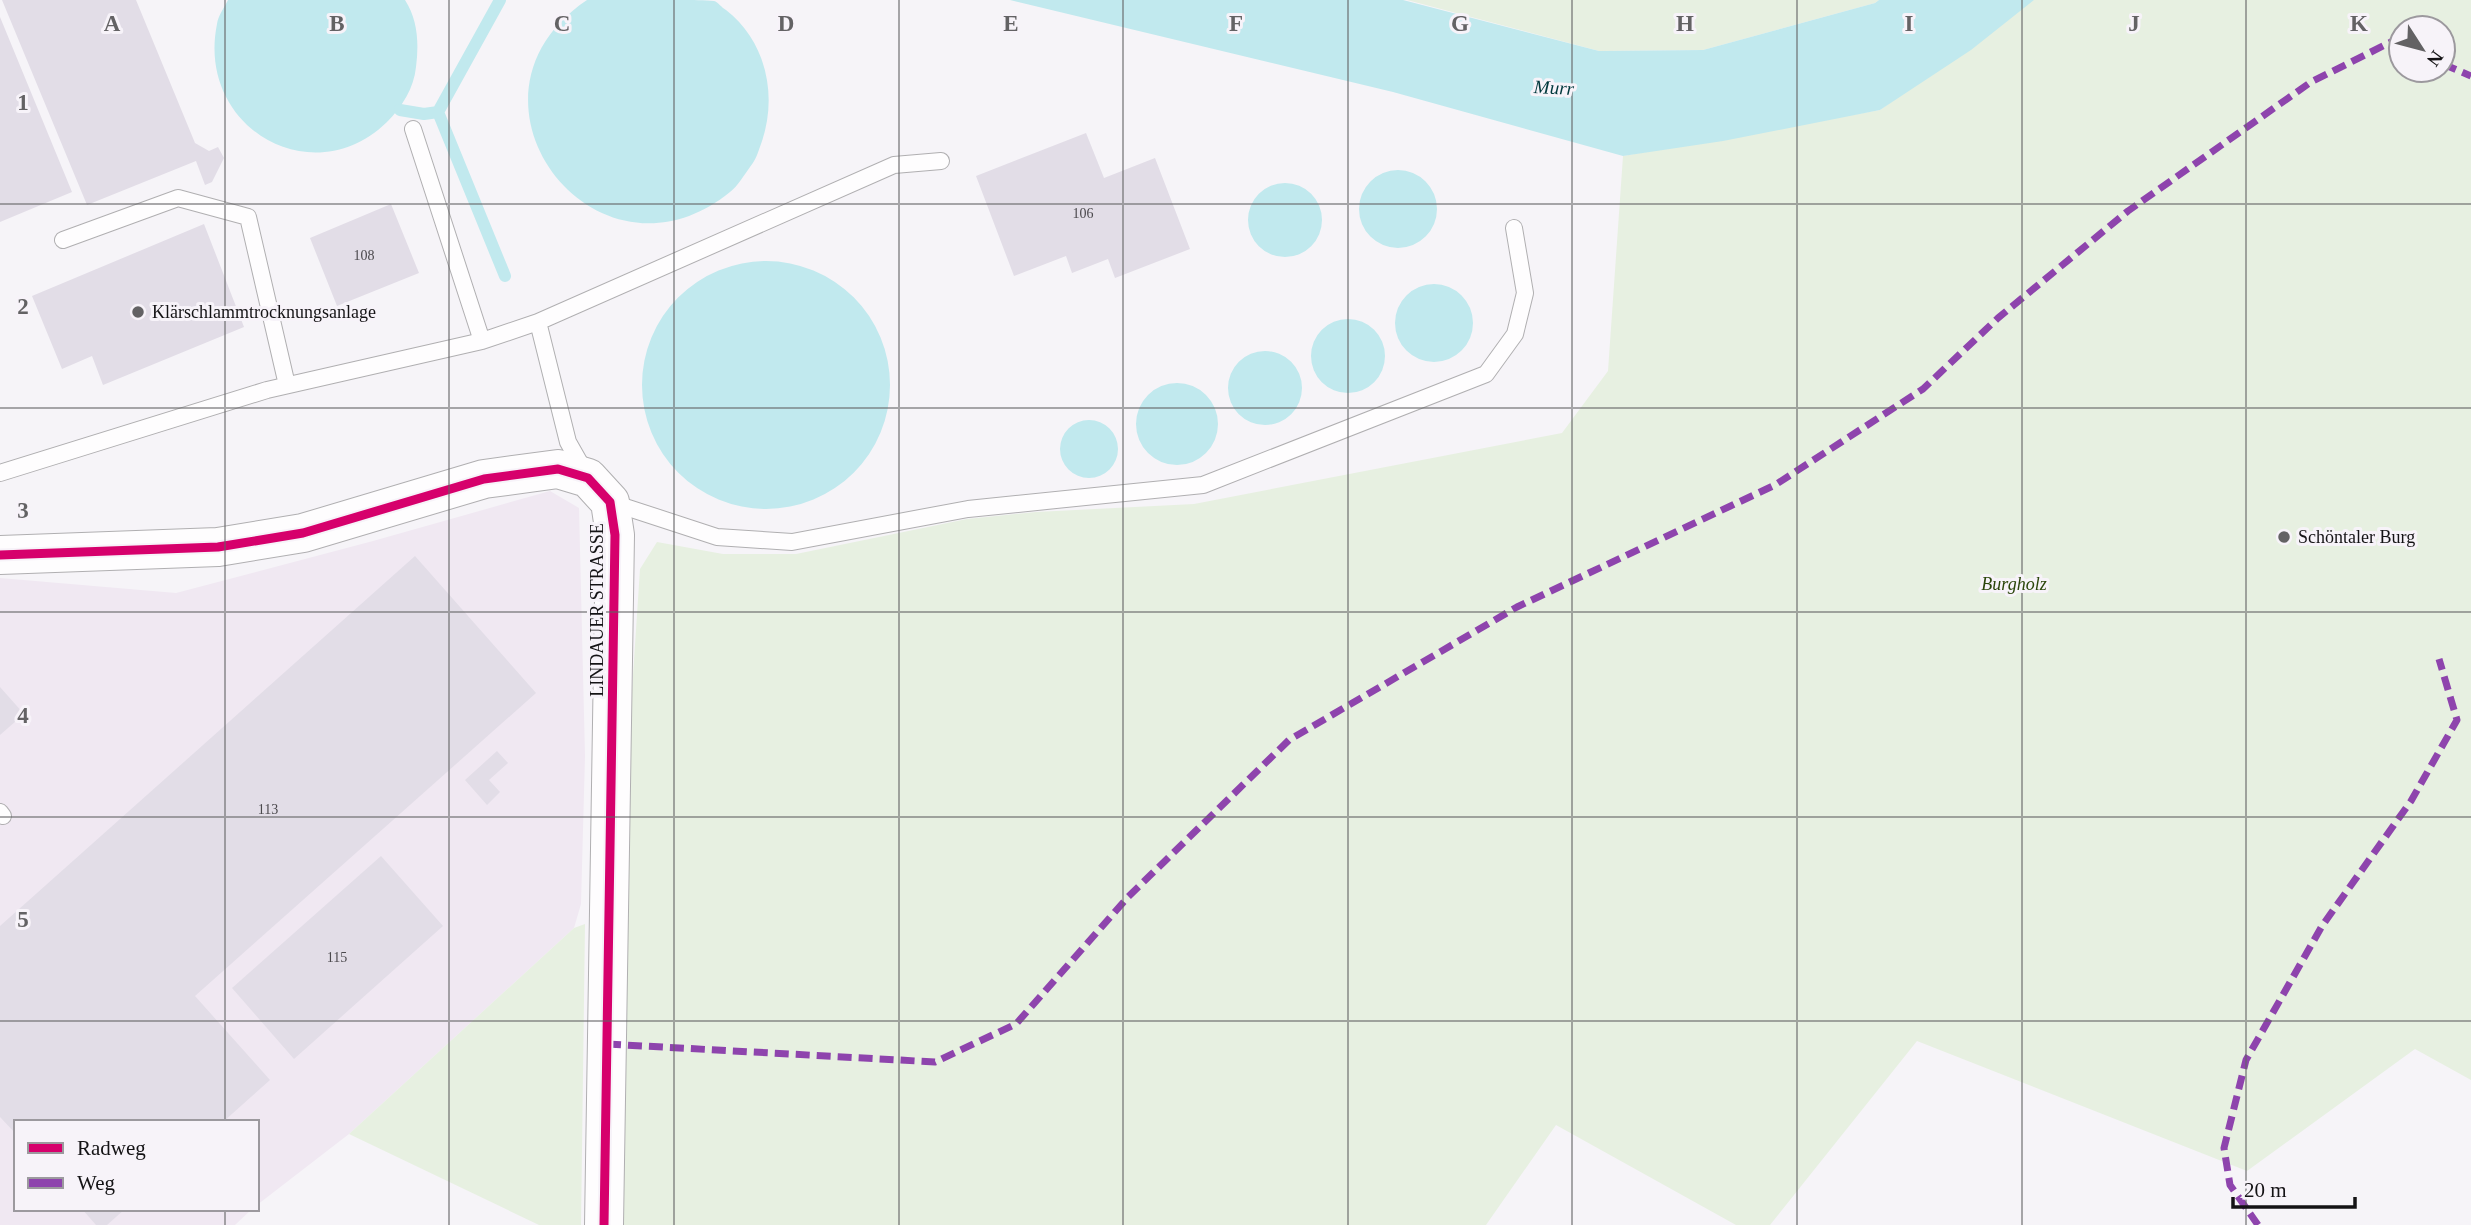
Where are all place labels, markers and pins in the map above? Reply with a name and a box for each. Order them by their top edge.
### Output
place label: Klärschlammtrocknungsanlage [152,302,376,322]
marker: Klärschlammtrocknungsanlage [130,304,146,320]
place label: Schöntaler Burg [2298,527,2415,547]
marker: Schöntaler Burg [2276,529,2292,545]

